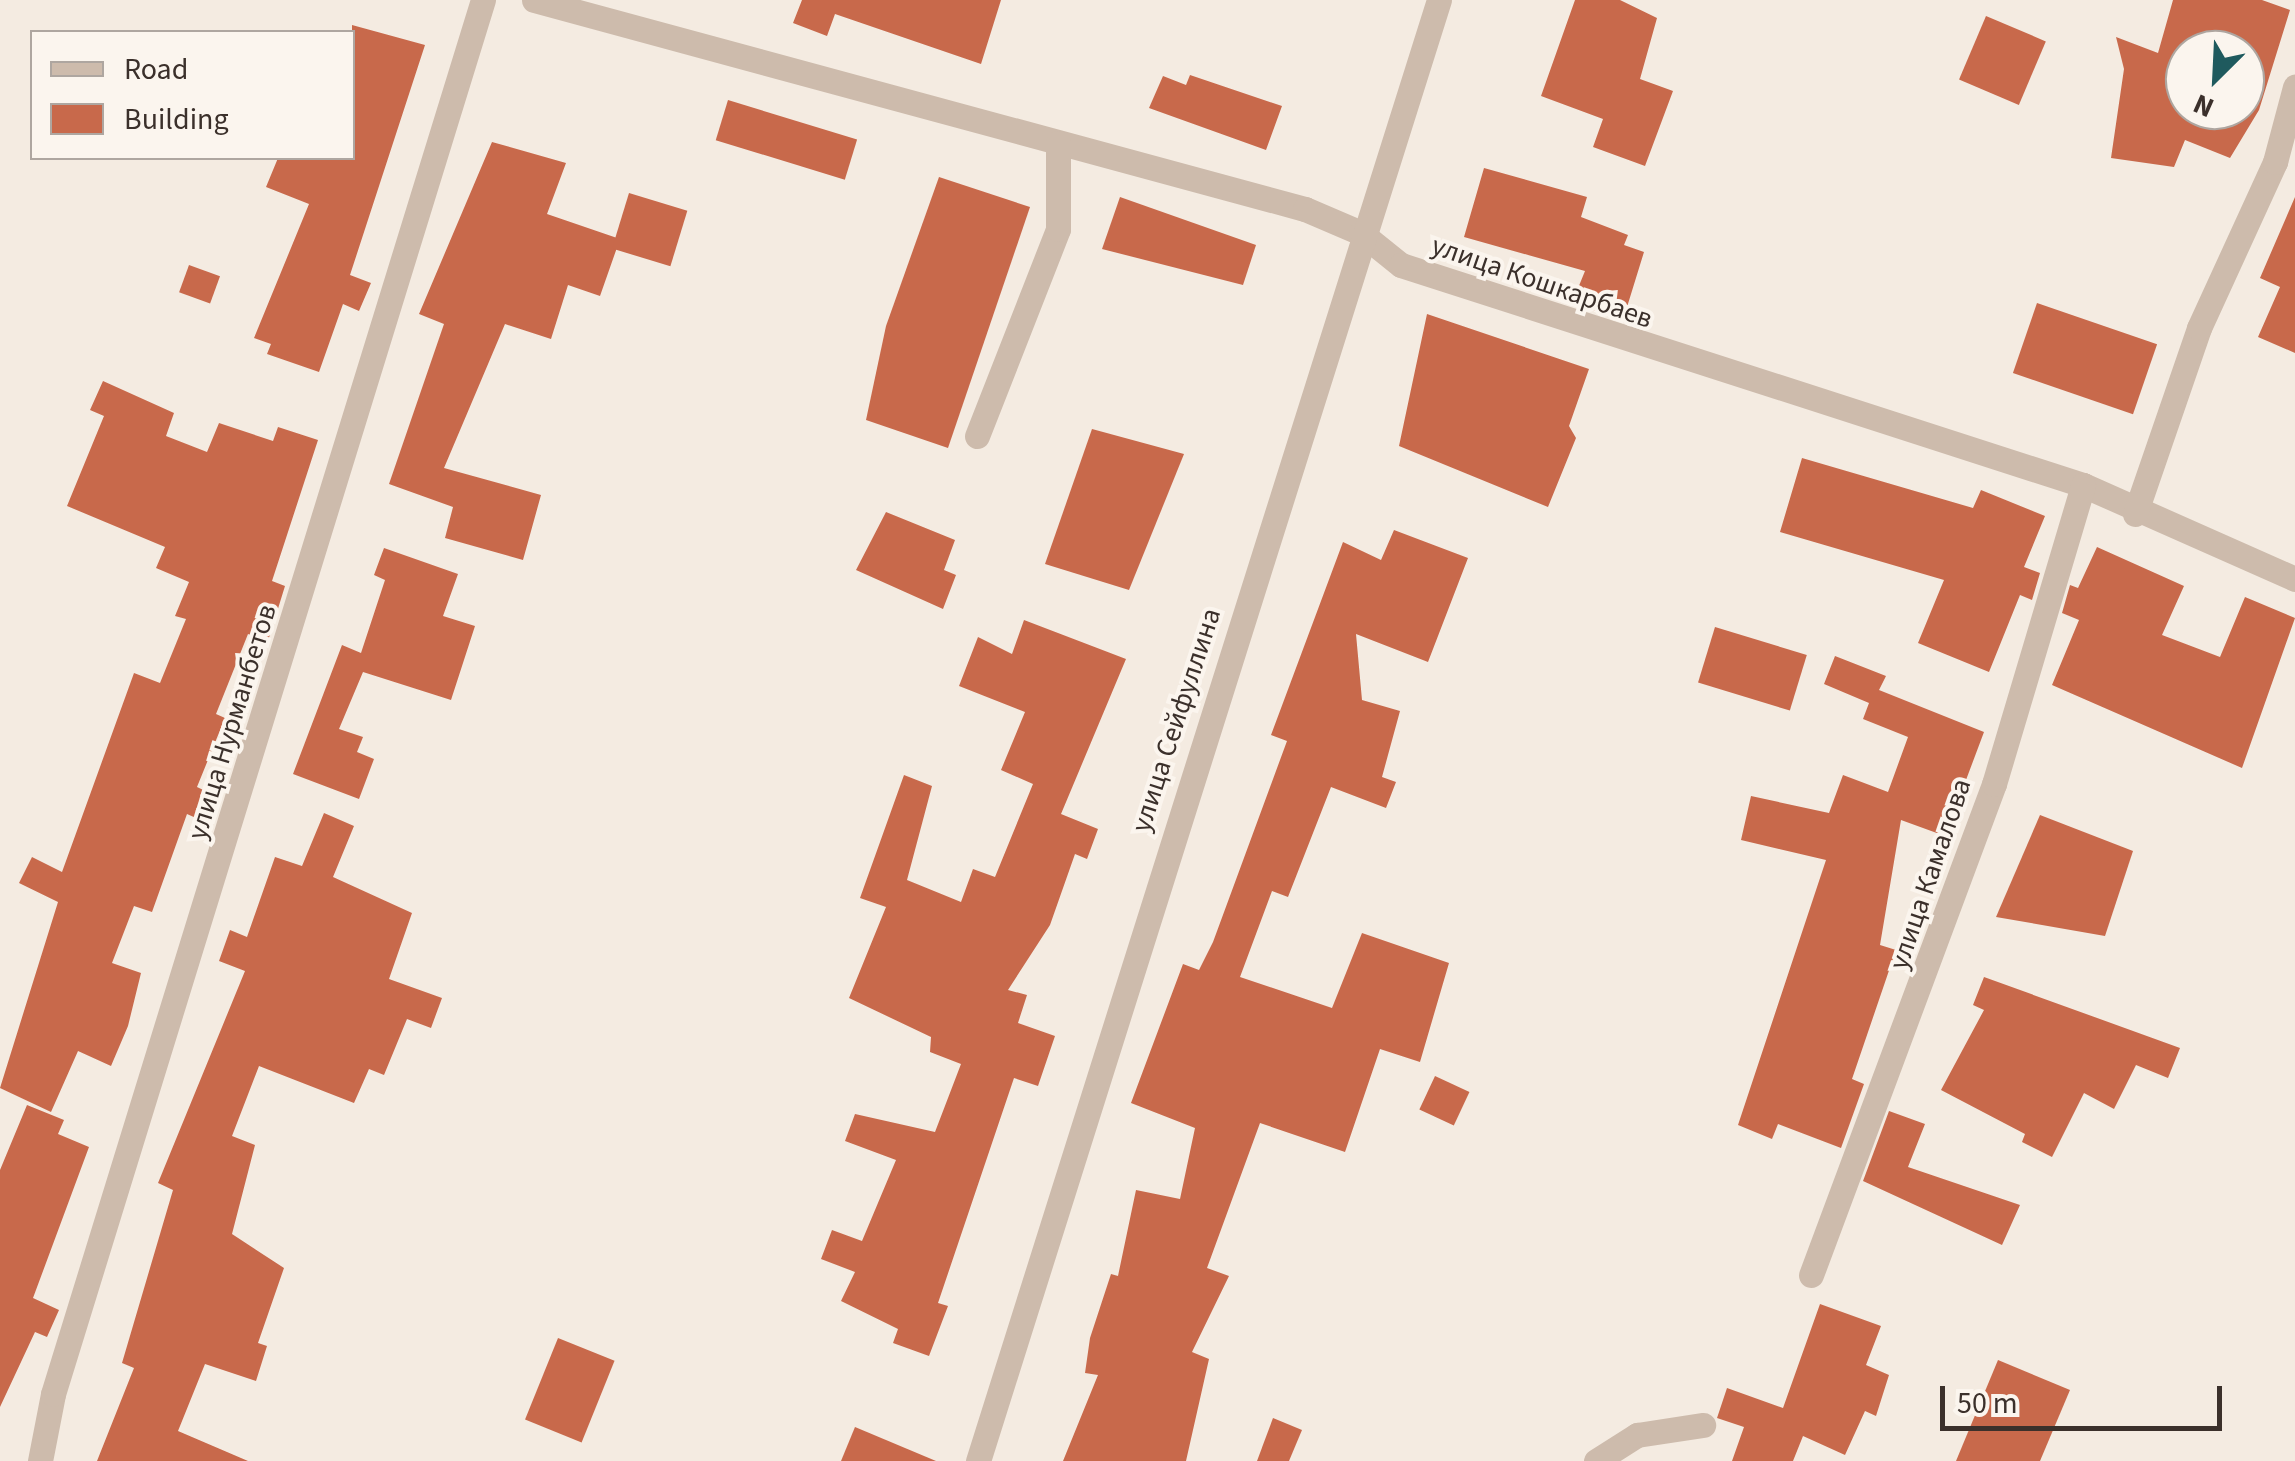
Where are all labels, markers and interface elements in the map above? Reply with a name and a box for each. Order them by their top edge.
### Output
legend [30,30,355,160]
north arrow [2165,30,2265,130]
text: Road [124,48,188,91]
text: N [2187,84,2220,128]
text: Building [124,98,229,141]
street label: улица Кошкарбаев [1427,228,1657,336]
street label: улица Нурманбетов [180,600,284,844]
street label: улица Сейфуллина [1124,604,1228,836]
street label: улица Камалова [1882,774,1978,974]
scale bar [1945,1366,2228,1428]
text: 50 m [1957,1382,2018,1425]

